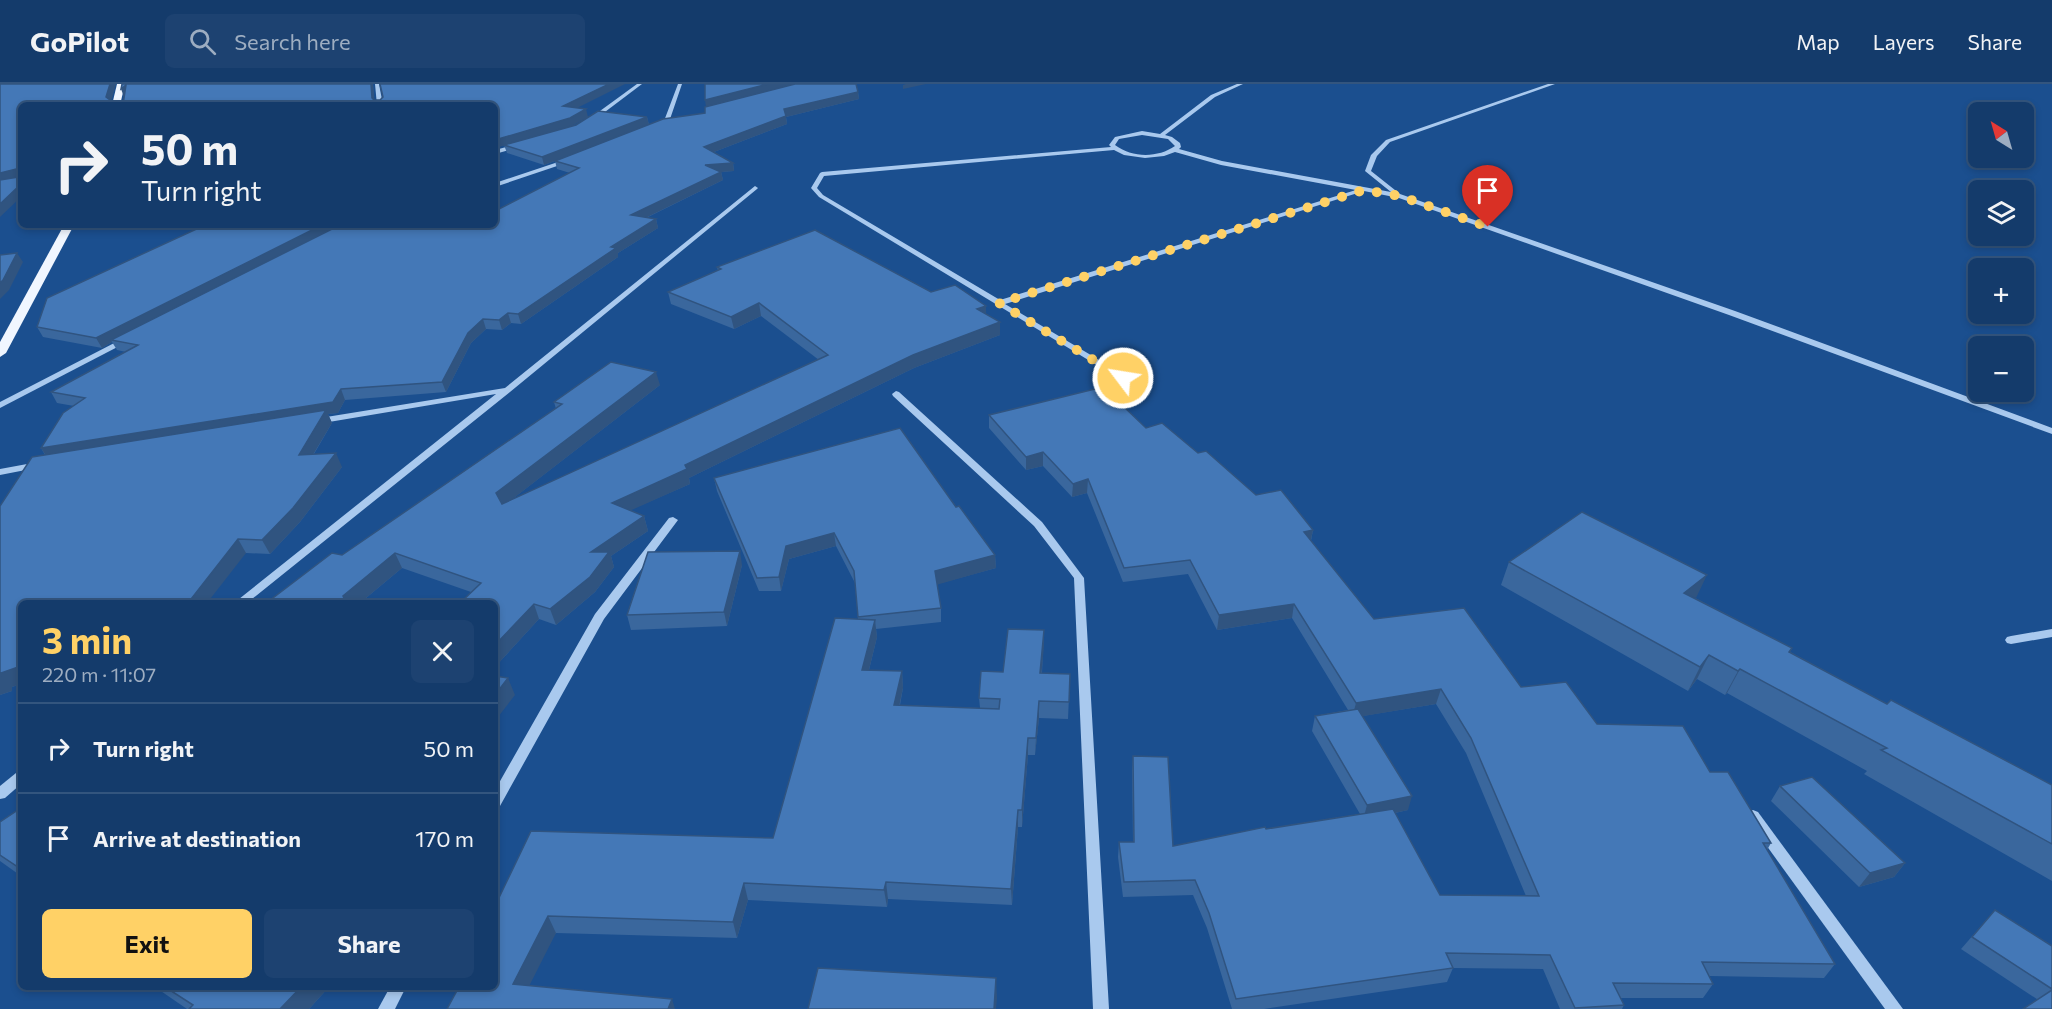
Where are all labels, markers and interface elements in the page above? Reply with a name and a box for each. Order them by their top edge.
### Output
search box [165,14,585,68]
text: GoPilot [30,24,129,58]
icon: search [186,25,219,58]
text: Search here [234,28,351,55]
text: Map [1796,29,1840,54]
text: Layers [1873,29,1935,54]
text: Share [1968,29,2022,54]
north arrow [1968,102,2034,168]
map controls [1968,102,2034,402]
text: 50 m [141,122,238,174]
icon: right [42,126,120,204]
pin [1462,165,1513,227]
text: Turn right [141,174,261,207]
icon: arrive [1471,174,1504,207]
button: layers [1968,180,2034,246]
button: + [1968,258,2034,324]
button: − [1968,336,2034,402]
position arrow [1091,346,1155,410]
text: 3 min [42,617,132,661]
button: close [411,620,474,683]
text: 220 m · 11:07 [42,662,156,686]
icon: right [42,732,75,765]
text: Turn right [93,735,194,762]
text: 50 m [424,735,474,762]
icon: arrive [42,822,75,855]
text: Arrive at destination [93,825,301,852]
text: 170 m [415,825,474,852]
button: Exit [42,909,252,978]
button: Share [264,909,474,978]

